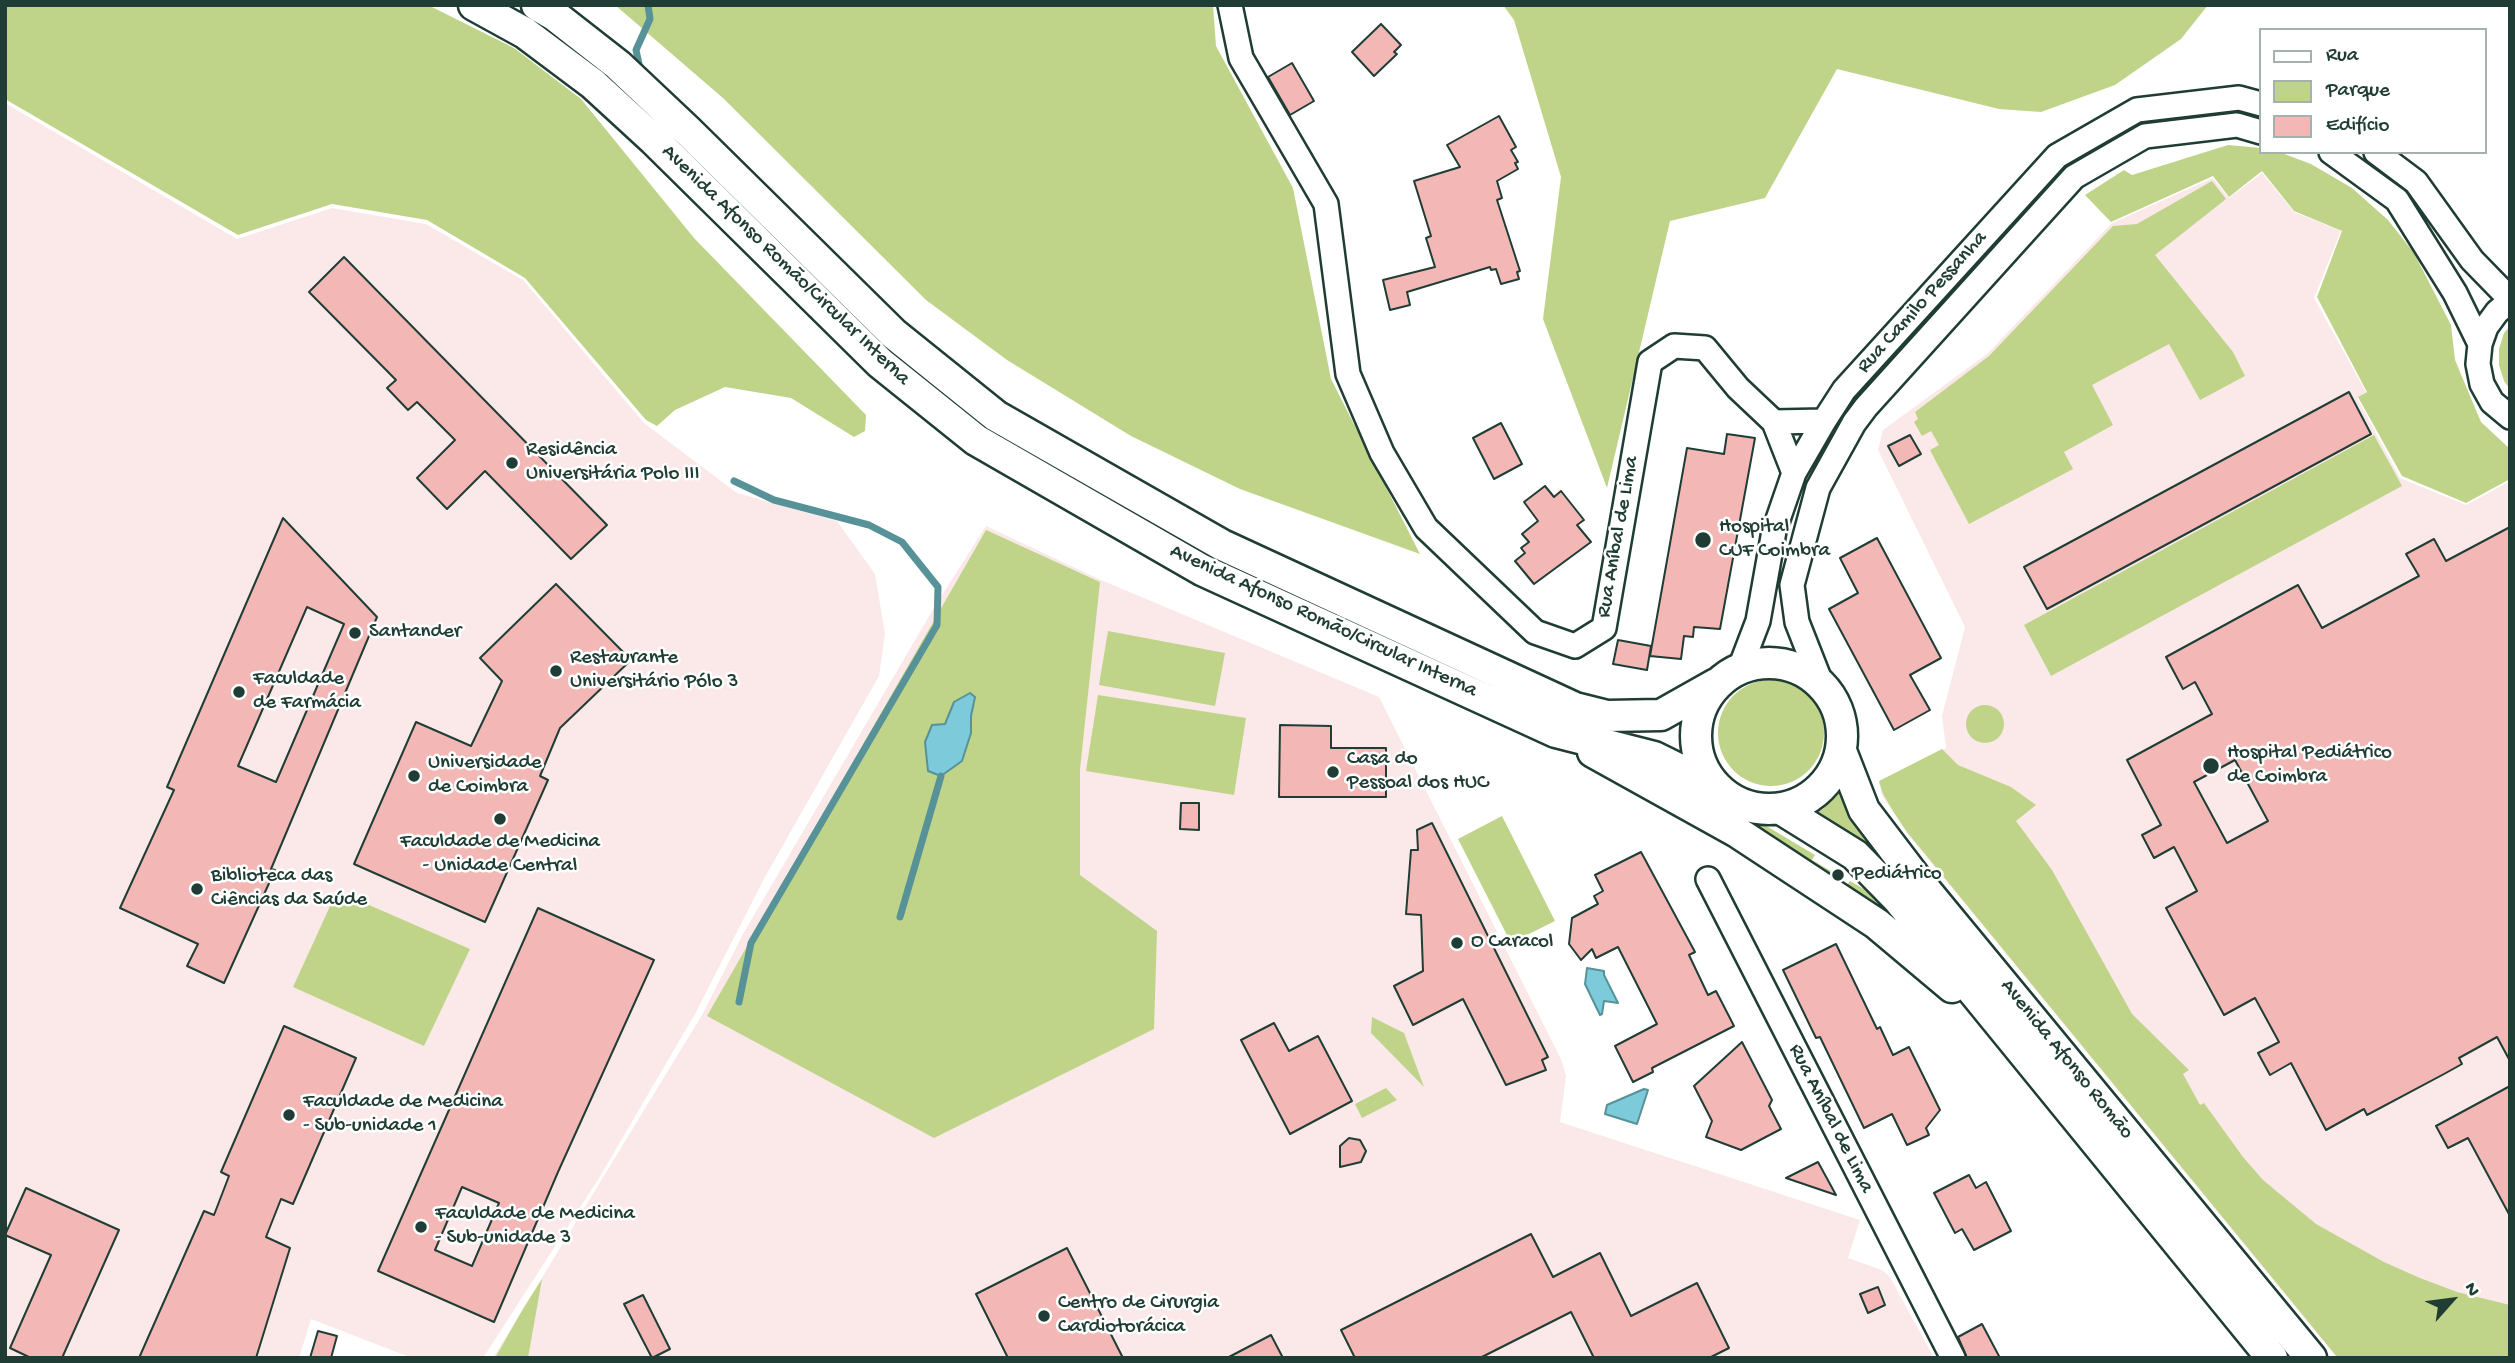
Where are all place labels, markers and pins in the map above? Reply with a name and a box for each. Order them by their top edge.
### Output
place label: Residência Universitária Polo III [526,438,699,488]
marker: Residência Universitária Polo III [504,455,520,471]
place label: Hospital CUF Coimbra [1719,515,1830,565]
marker: Hospital CUF Coimbra [1693,530,1713,550]
place label: Santander [369,620,461,646]
marker: Santander [347,625,363,641]
place label: Restaurante Universitário Pólo 3 [570,646,738,696]
marker: Restaurante Universitário Pólo 3 [548,663,564,679]
place label: Faculdade de Farmácia [253,667,361,717]
marker: Faculdade de Farmácia [231,684,247,700]
place label: Hospital Pediátrico de Coimbra [2227,741,2392,791]
place label: Casa do Pessoal dos HUC [1347,747,1488,797]
place label: Universidade de Coimbra [428,751,542,801]
marker: Hospital Pediátrico de Coimbra [2201,756,2221,776]
marker: Casa do Pessoal dos HUC [1325,764,1341,780]
marker: Universidade de Coimbra [406,768,422,784]
marker: Faculdade de Medicina - Unidade Central [492,811,508,827]
place label: Faculdade de Medicina - Unidade Central [400,830,600,880]
place label: Pediátrico [1852,862,1942,888]
place label: Biblioteca das Ciências da Saúde [211,864,367,914]
marker: Pediátrico [1830,867,1846,883]
marker: Biblioteca das Ciências da Saúde [189,881,205,897]
place label: O Caracol [1471,930,1553,956]
marker: O Caracol [1449,935,1465,951]
place label: Faculdade de Medicina - Sub-unidade 1 [303,1090,503,1140]
marker: Faculdade de Medicina - Sub-unidade 1 [281,1107,297,1123]
place label: Faculdade de Medicina - Sub-unidade 3 [435,1202,635,1252]
marker: Faculdade de Medicina - Sub-unidade 3 [413,1219,429,1235]
place label: Centro de Cirurgia Cardiotorácica [1058,1291,1219,1341]
marker: Centro de Cirurgia Cardiotorácica [1036,1308,1052,1324]

